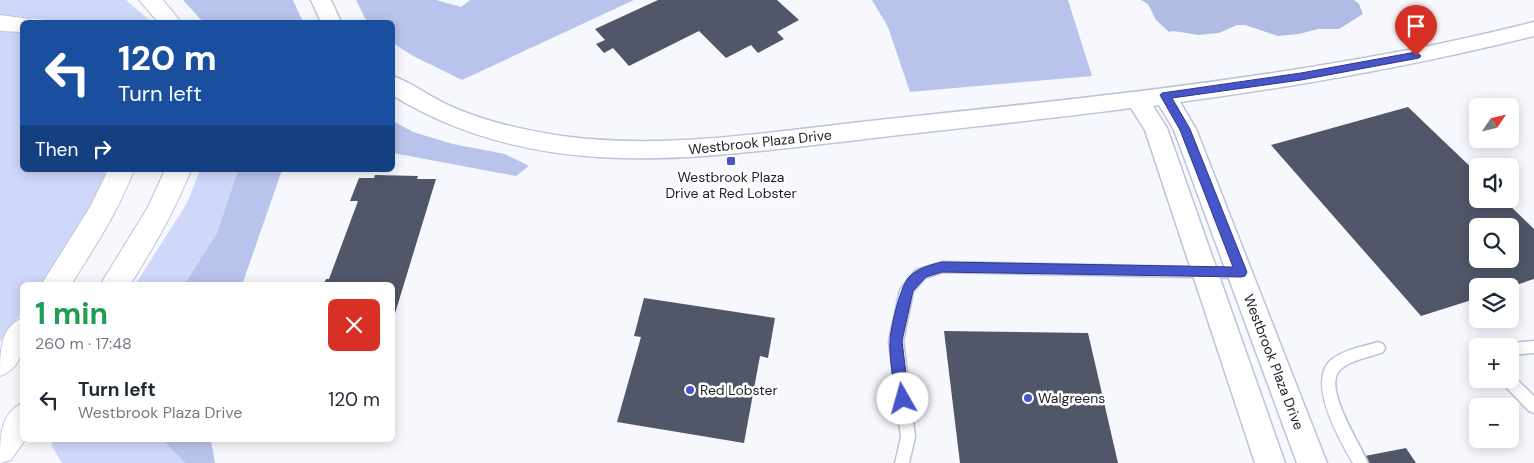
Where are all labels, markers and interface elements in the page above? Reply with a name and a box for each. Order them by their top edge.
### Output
pin [1395,5,1437,56]
icon: arrive [1402,12,1430,40]
text: 120 m [118,35,217,81]
icon: left [35,40,100,105]
text: Turn left [118,79,202,108]
north arrow [1469,98,1519,148]
map controls [1469,98,1519,448]
street label: Westbrook Plaza Drive [688,126,833,158]
icon: right [88,135,116,163]
text: Then [35,137,78,162]
marker: Westbrook Plaza Drive at Red Lobster [725,155,737,167]
button: sound [1469,158,1519,208]
place label: Westbrook Plaza Drive at Red Lobster [665,168,797,202]
button: search [1469,218,1519,268]
button: layers [1469,278,1519,328]
street label: Westbrook Plaza Drive [1240,292,1308,432]
text: 1 min [35,294,108,333]
button: close [328,299,380,351]
text: 260 m · 17:48 [35,333,132,354]
button: + [1469,338,1519,388]
position arrow [876,372,928,424]
text: Turn left [78,377,156,402]
place label: Red Lobster [700,381,778,399]
marker: Red Lobster [684,384,696,396]
icon: left [35,386,63,414]
text: 120 m [328,387,380,412]
place label: Walgreens [1038,389,1105,407]
marker: Walgreens [1022,392,1034,404]
button: − [1469,398,1519,448]
text: Westbrook Plaza Drive [78,402,242,423]

